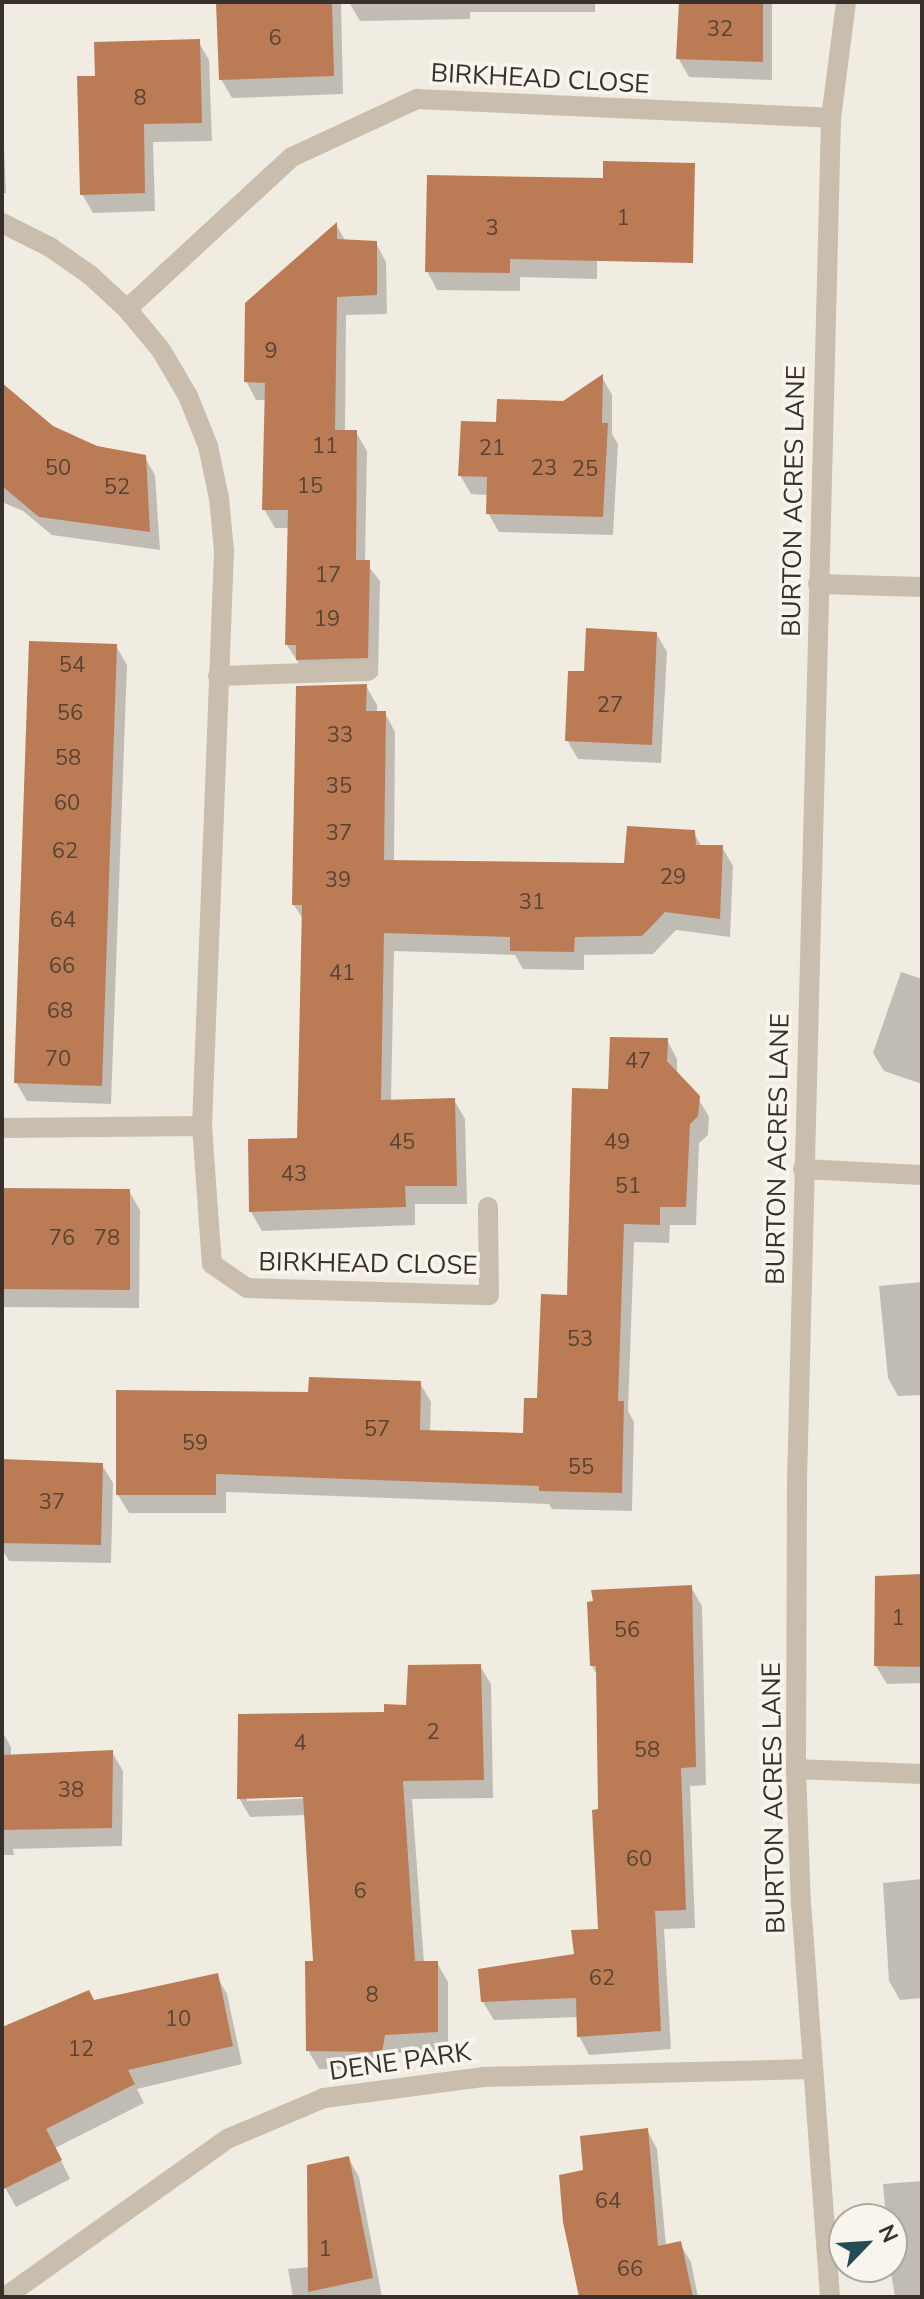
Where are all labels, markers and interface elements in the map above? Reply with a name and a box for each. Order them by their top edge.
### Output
house number: 32 [707,17,733,43]
house number: 6 [268,26,282,52]
street label: BIRKHEAD CLOSE [430,58,650,100]
house number: 8 [133,86,147,112]
house number: 1 [616,206,630,232]
house number: 3 [485,216,499,242]
house number: 9 [264,339,278,365]
street label: BURTON ACRES LANE [776,365,812,637]
house number: 11 [312,434,338,460]
house number: 21 [479,436,505,462]
house number: 50 [45,456,71,482]
house number: 23 [531,456,557,482]
house number: 25 [572,457,598,483]
house number: 15 [297,474,323,500]
house number: 52 [104,475,130,501]
house number: 17 [315,563,341,589]
house number: 19 [314,607,340,633]
house number: 54 [59,653,85,679]
house number: 27 [597,693,623,719]
house number: 56 [57,701,83,727]
house number: 33 [327,723,353,749]
house number: 58 [55,746,81,772]
house number: 35 [326,774,352,800]
house number: 60 [54,791,80,817]
house number: 37 [326,821,352,847]
house number: 62 [52,839,78,865]
house number: 29 [660,865,686,891]
house number: 39 [325,868,351,894]
house number: 31 [519,890,545,916]
house number: 64 [50,908,76,934]
house number: 66 [49,954,75,980]
house number: 41 [329,961,355,987]
house number: 68 [47,999,73,1025]
street label: BURTON ACRES LANE [760,1013,796,1285]
house number: 70 [45,1047,71,1073]
house number: 47 [625,1049,651,1075]
house number: 45 [389,1130,415,1156]
house number: 49 [604,1130,630,1156]
house number: 43 [281,1162,307,1188]
house number: 51 [615,1174,641,1200]
house number: 76 [49,1226,75,1252]
house number: 78 [94,1226,120,1252]
street label: BIRKHEAD CLOSE [258,1246,478,1282]
house number: 53 [567,1327,593,1353]
house number: 57 [364,1417,390,1443]
house number: 59 [182,1431,208,1457]
house number: 55 [568,1455,594,1481]
house number: 37 [39,1490,65,1516]
house number: 1 [891,1606,905,1632]
house number: 56 [614,1618,640,1644]
street label: BURTON ACRES LANE [756,1662,792,1934]
house number: 2 [426,1720,440,1746]
house number: 4 [293,1731,307,1757]
house number: 58 [634,1738,660,1764]
house number: 38 [58,1778,84,1804]
house number: 60 [626,1847,652,1873]
house number: 6 [353,1879,367,1905]
house number: 62 [589,1966,615,1992]
house number: 8 [365,1983,379,2009]
house number: 10 [165,2007,191,2033]
house number: 12 [68,2037,94,2063]
street label: DENE PARK [327,2037,473,2087]
house number: 64 [595,2189,621,2215]
north arrow [828,2203,908,2283]
text: N [871,2220,905,2248]
house number: 1 [318,2237,332,2263]
house number: 66 [617,2257,643,2283]

